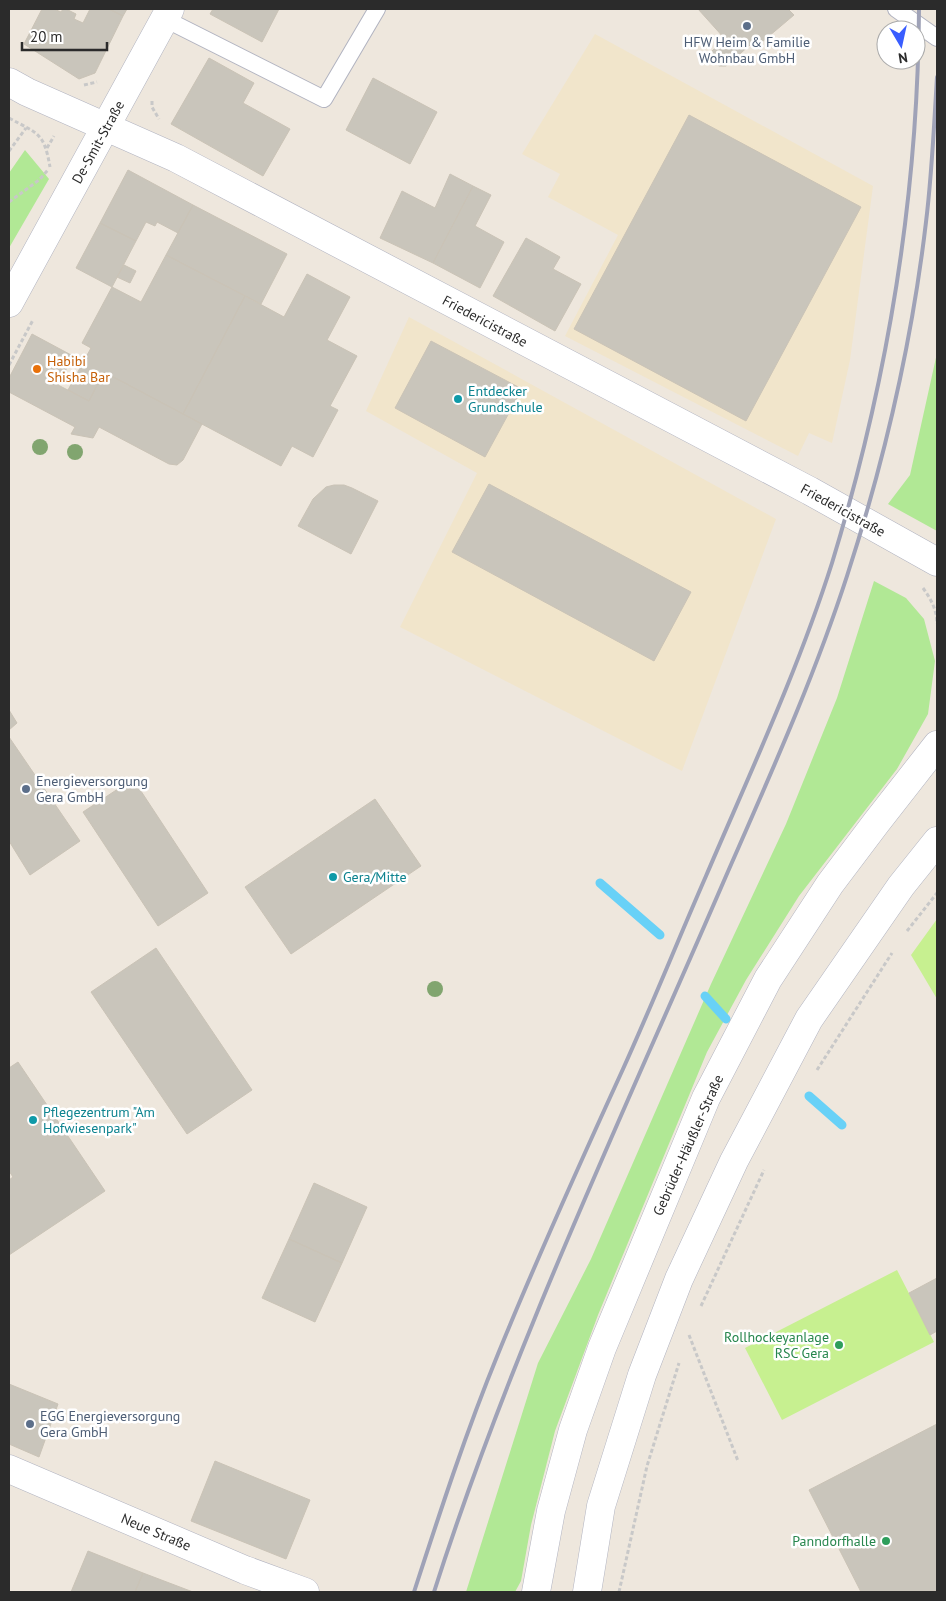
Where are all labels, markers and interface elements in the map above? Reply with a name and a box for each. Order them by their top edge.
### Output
scale bar [22,20,108,52]
marker: HFW Heim & Familie Wohnbau GmbH [741,20,753,32]
north arrow [876,20,926,70]
text: 20 m [30,27,63,46]
place label: HFW Heim & Familie Wohnbau GmbH [684,33,810,67]
text: N [897,48,909,67]
street label: De-Smit-Straße [68,97,128,187]
street label: Friedericistraße [439,291,531,351]
place label: Habibi Shisha Bar [47,352,110,386]
marker: Habibi Shisha Bar [31,363,43,375]
place label: Entdecker Grundschule [468,382,543,416]
marker: Entdecker Grundschule [452,393,464,405]
street label: Friedericistraße [798,479,888,541]
place label: Energieversorgung Gera GmbH [36,772,148,806]
marker: Energieversorgung Gera GmbH [20,783,32,795]
place label: Gera/Mitte [343,868,407,886]
marker: Gera/Mitte [327,871,339,883]
street label: Gebrüder-Häußler-Straße [649,1072,727,1218]
place label: Pflegezentrum "Am Hofwiesenpark" [43,1103,155,1137]
marker: Pflegezentrum "Am Hofwiesenpark" [27,1114,39,1126]
place label: Rollhockeyanlage RSC Gera [724,1328,829,1362]
marker: Rollhockeyanlage RSC Gera [833,1339,845,1351]
place label: EGG Energieversorgung Gera GmbH [40,1407,180,1441]
marker: EGG Energieversorgung Gera GmbH [24,1418,36,1430]
street label: Neue Straße [118,1509,194,1555]
place label: Panndorfhalle [792,1532,876,1550]
marker: Panndorfhalle [880,1535,892,1547]

